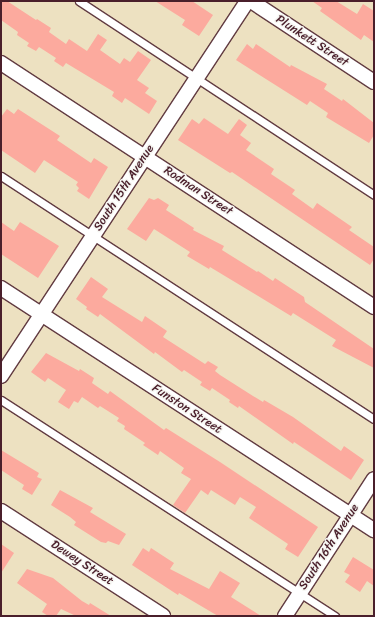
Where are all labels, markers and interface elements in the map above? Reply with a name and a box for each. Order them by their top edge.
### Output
street label: Plunkett Street [273,12,351,70]
street label: South 15th Avenue [91,142,157,234]
street label: Rodman Street [161,163,235,219]
street label: Funston Street [149,381,225,437]
street label: South 16th Avenue [296,501,362,593]
street label: Dewey Street [48,537,116,589]

